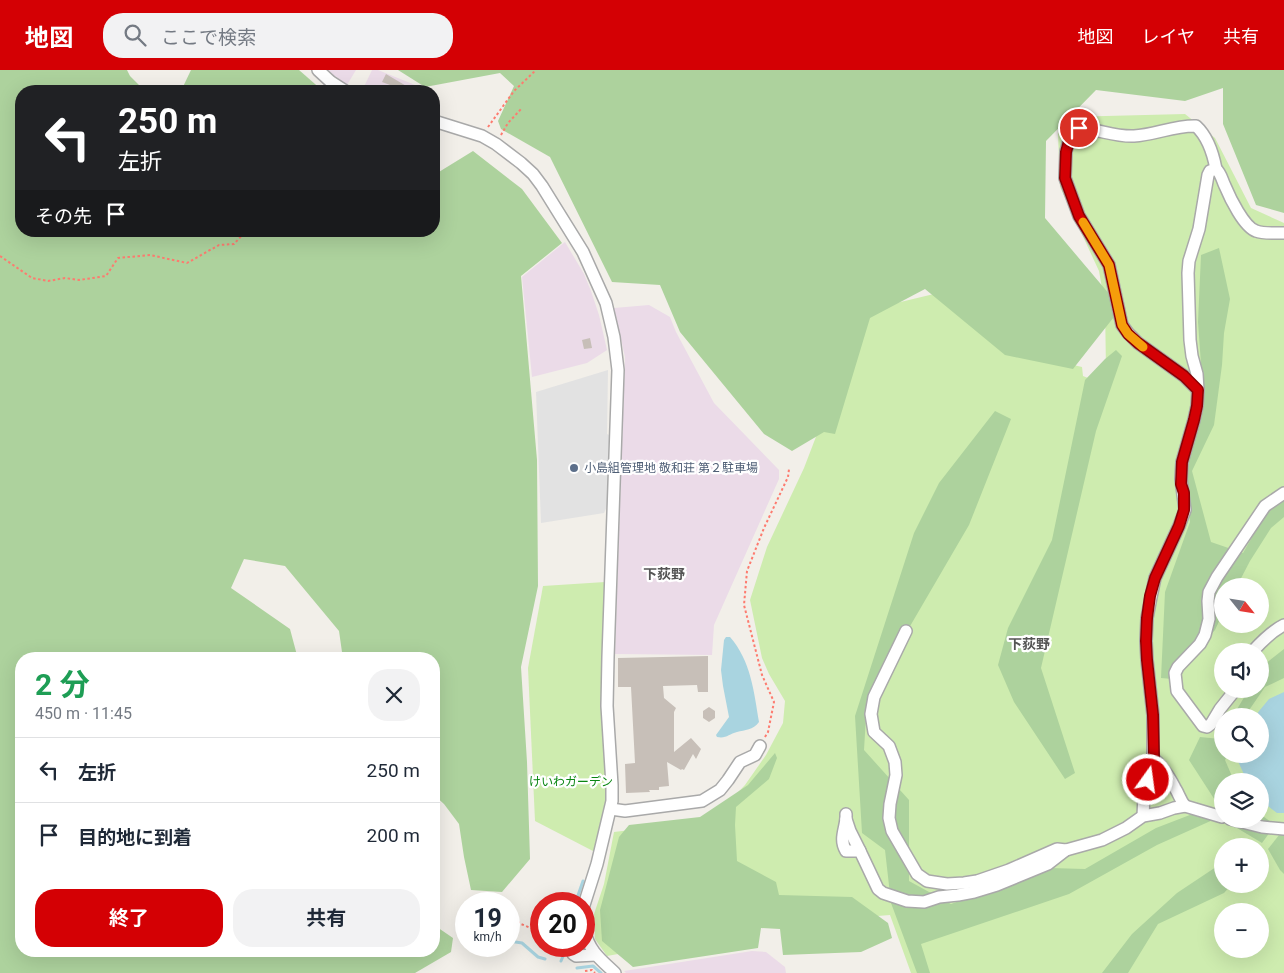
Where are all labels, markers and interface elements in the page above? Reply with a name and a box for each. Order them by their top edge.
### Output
search box [103,13,453,58]
icon: search [121,21,149,49]
text: 地図 [25,24,73,52]
text: ここで検索 [161,26,256,49]
text: 地図 [1078,26,1114,47]
text: レイヤ [1142,26,1195,47]
text: 共有 [1223,26,1259,47]
text: 250 m [118,101,217,142]
icon: left [35,105,100,170]
pin [1058,107,1100,149]
icon: arrive [1065,114,1093,142]
text: 左折 [118,149,162,174]
icon: arrive [102,200,130,228]
text: その先 [35,205,92,228]
place label: 小島組管理地 敬和荘 第２駐車場 [584,461,758,475]
marker: 小島組管理地 敬和荘 第２駐車場 [568,462,580,474]
district label: 下荻野 [643,566,685,582]
north arrow [1214,578,1269,632]
map controls [1214,578,1269,958]
district label: 下荻野 [1008,636,1050,652]
button: sound [1214,643,1269,698]
text: 2 分 [35,667,90,702]
button: close [368,669,420,721]
text: 450 m · 11:45 [35,704,132,723]
button: search [1214,708,1269,763]
position arrow [1121,753,1173,805]
icon: left [35,756,63,784]
text: 250 m [367,759,420,782]
text: 左折 [78,761,116,784]
button: layers [1214,773,1269,828]
park label: けいわガーデン [529,775,613,789]
icon: arrive [35,821,63,849]
text: 200 m [367,824,420,847]
text: 目的地に到着 [78,826,192,849]
button: + [1214,838,1269,893]
button: 終了 [35,889,223,947]
button: 共有 [233,889,420,947]
speed limit sign: 20 [530,892,595,957]
button: − [1214,903,1269,958]
text: 19 [473,904,502,933]
text: km/h [473,930,502,944]

